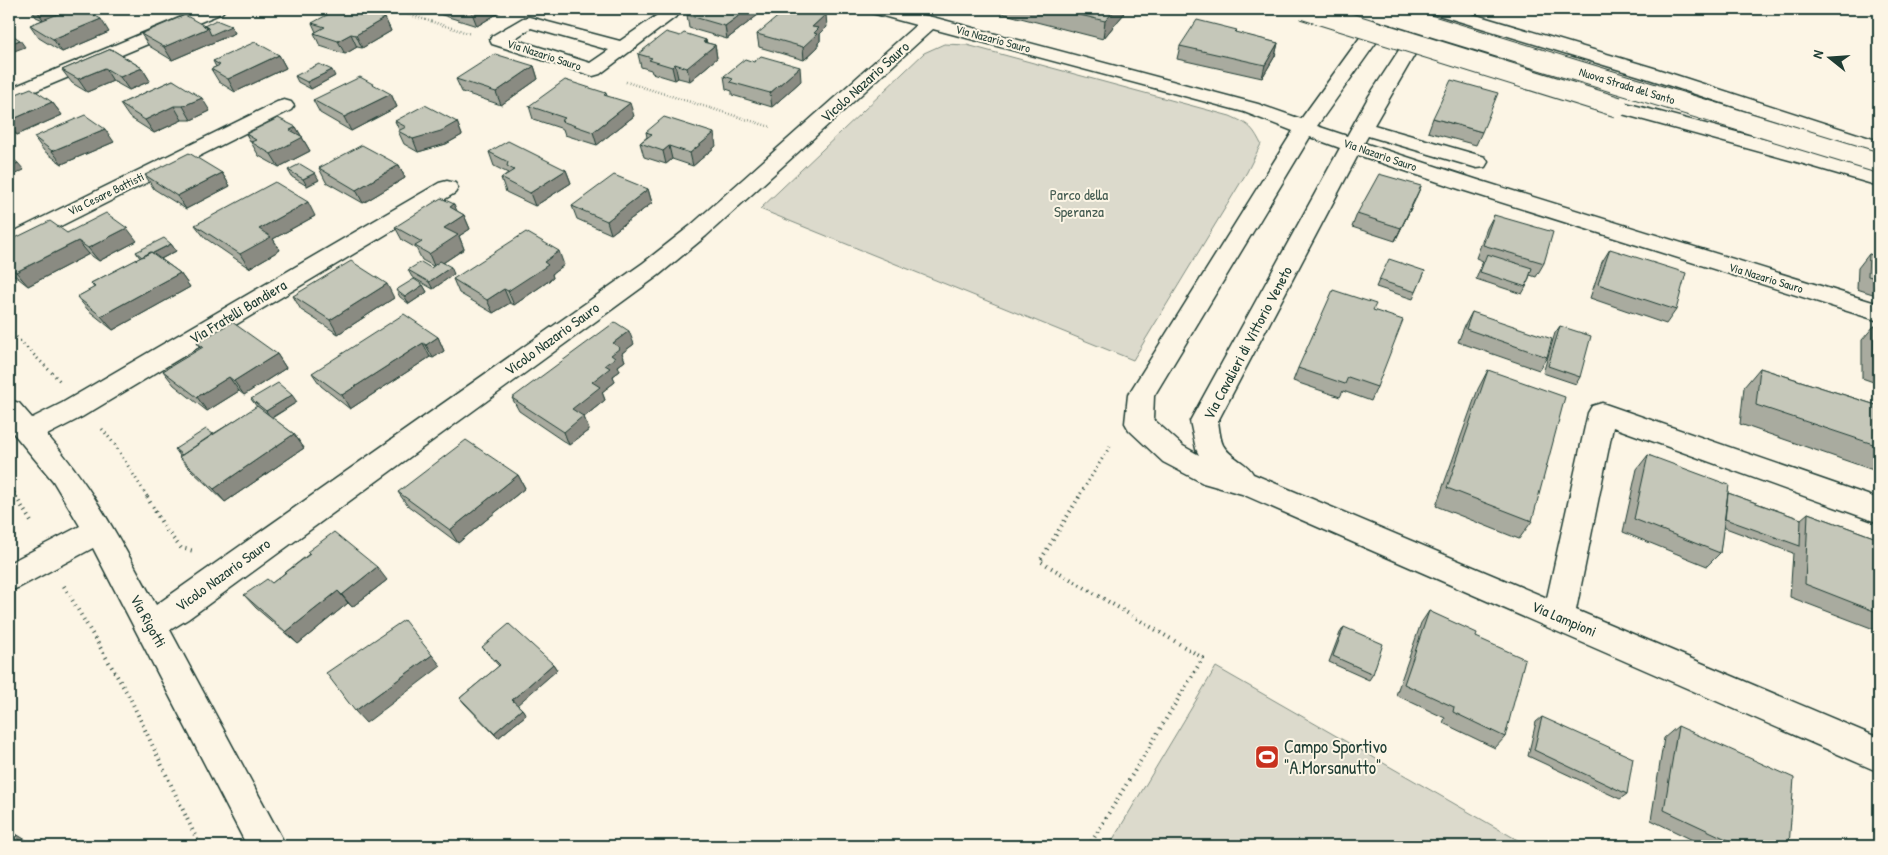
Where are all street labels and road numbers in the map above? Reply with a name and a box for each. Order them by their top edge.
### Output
street label: Via Nazario Sauro [954,20,1033,57]
street label: Via Nazario Sauro [505,35,584,75]
street label: Vicolo Nazario Sauro [816,36,914,127]
street label: Nuova Strada del Santo [1577,63,1677,108]
street label: Via Nazario Sauro [1341,134,1420,175]
street label: Via Cesare Battisti [65,168,147,219]
street label: Via Nazario Sauro [1727,258,1806,297]
street label: Via Cavalieri di Vittorio Veneto [1198,262,1297,423]
street label: Via Fratelli Bandiera [185,274,290,349]
street label: Vicolo Nazario Sauro [500,297,603,380]
street label: Vicolo Nazario Sauro [171,533,274,616]
street label: Via Rigotti [125,590,172,651]
street label: Via Lampioni [1528,595,1600,642]

